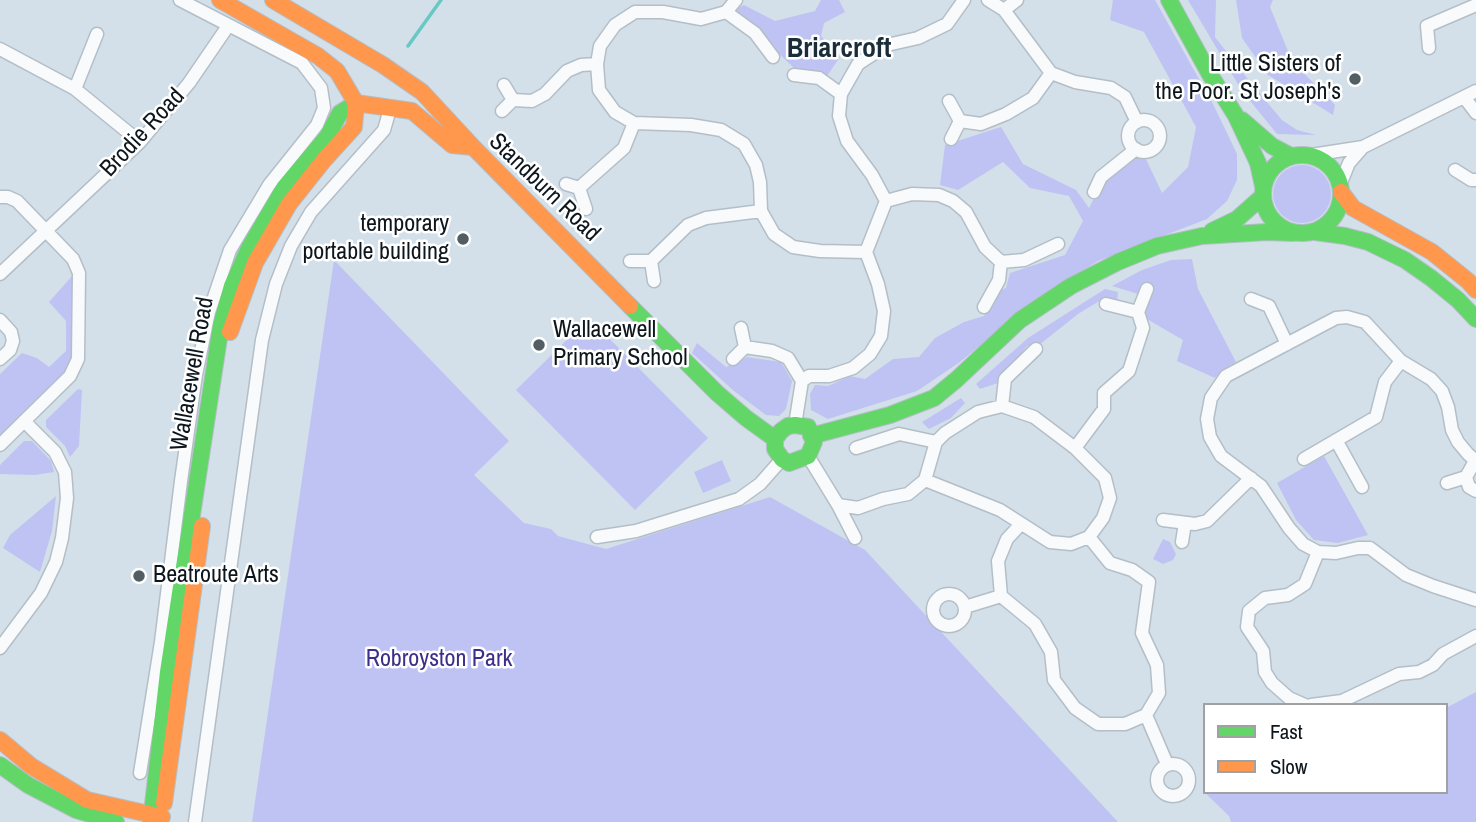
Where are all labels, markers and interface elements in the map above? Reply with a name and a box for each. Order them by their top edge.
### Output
district label: Briarcroft [787,32,891,66]
place label: Little Sisters of the Poor. St Joseph's [1156,51,1341,107]
marker: Little Sisters of the Poor. St Joseph's [1347,71,1363,87]
street label: Brodie Road [95,83,191,183]
street label: Standburn Road [482,128,606,248]
place label: temporary portable building [302,211,449,267]
marker: temporary portable building [455,231,471,247]
street label: Wallacewell Road [165,295,221,453]
place label: Wallacewell Primary School [553,317,688,373]
marker: Wallacewell Primary School [531,337,547,353]
place label: Beatroute Arts [153,562,279,590]
marker: Beatroute Arts [131,568,147,584]
park label: Robroyston Park [366,646,512,674]
legend [1203,703,1448,794]
text: Fast [1270,717,1303,746]
text: Slow [1270,752,1307,781]

